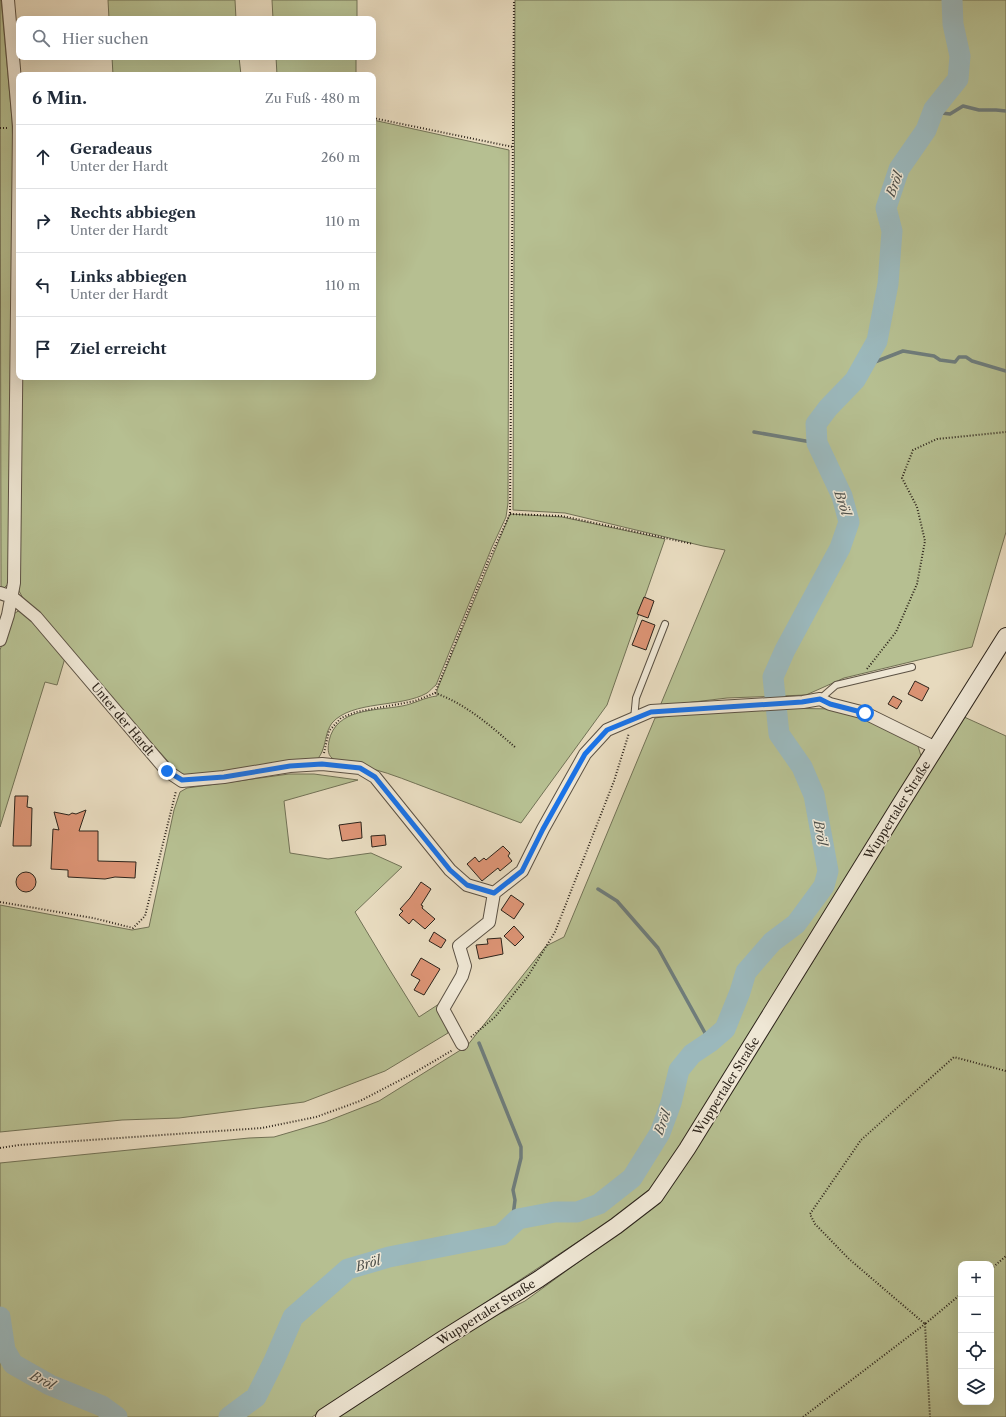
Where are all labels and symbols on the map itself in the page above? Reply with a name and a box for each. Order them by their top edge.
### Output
water label: Bröl [882,168,906,200]
water label: Bröl [831,487,855,519]
street label: Unter der Hardt [88,680,158,759]
route start [856,704,874,722]
street label: Wuppertaler Straße [860,758,933,863]
route end [158,762,176,780]
water label: Bröl [811,818,831,849]
street label: Wuppertaler Straße [689,1034,762,1139]
water label: Bröl [650,1106,674,1138]
water label: Bröl [353,1251,384,1275]
street label: Wuppertaler Straße [433,1276,538,1349]
water label: Bröl [27,1367,60,1394]

